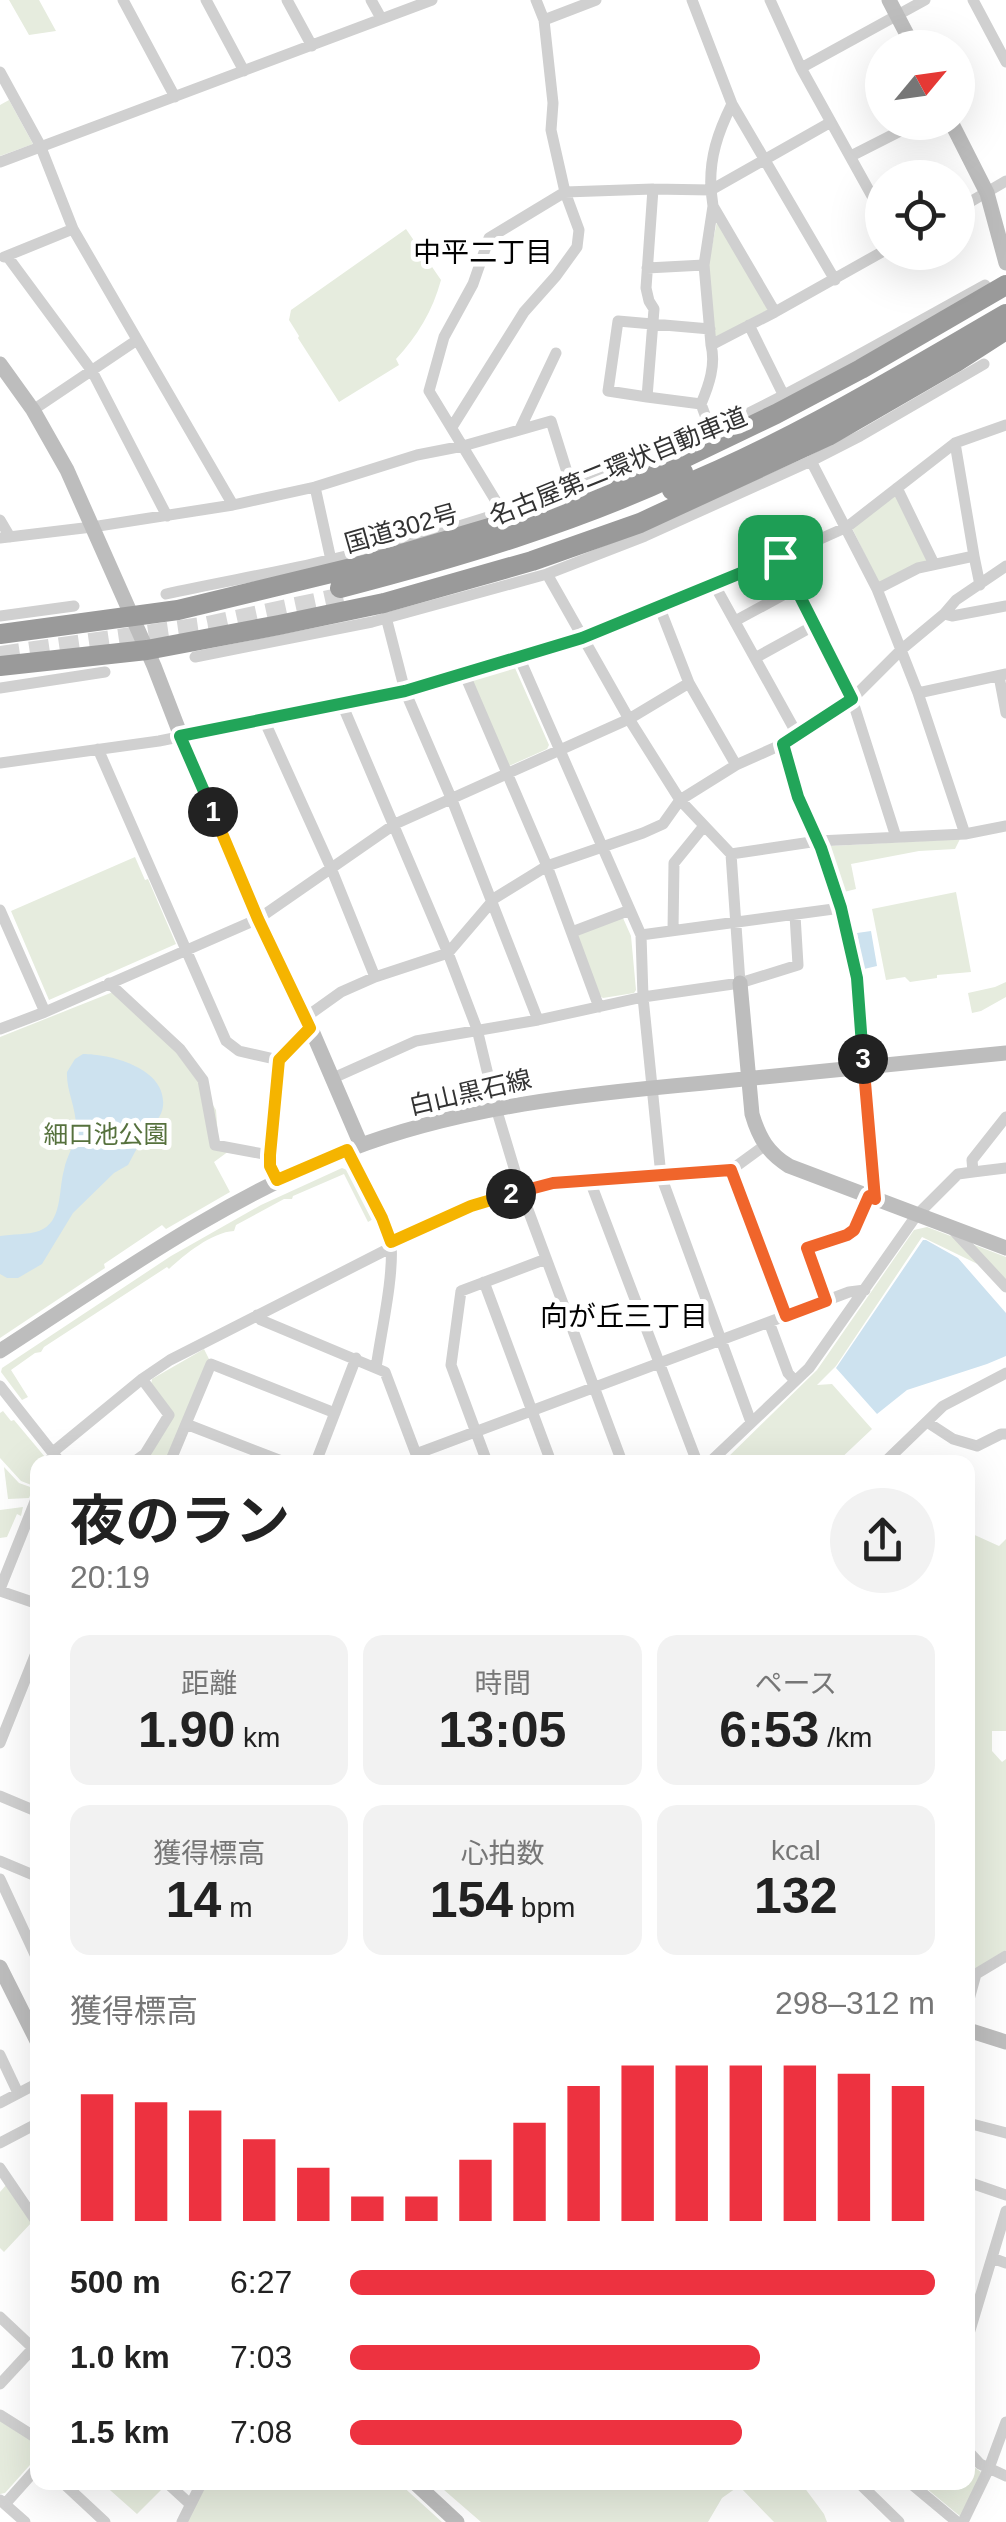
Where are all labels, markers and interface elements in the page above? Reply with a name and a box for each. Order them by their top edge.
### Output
north arrow [865,30,975,140]
map controls [865,30,975,270]
button: locate [865,160,975,270]
district label: 中平二丁目 [413,237,553,268]
street label: 名古屋第二環状自動車道 [485,402,751,530]
street label: 国道302号 [341,498,461,558]
pin [738,515,823,600]
icon: arrive [753,530,808,585]
pin: 1 [188,787,238,837]
text: 1 [205,796,221,827]
pin: 3 [838,1034,888,1084]
text: 3 [855,1043,871,1074]
street label: 白山黒石線 [406,1064,534,1120]
park label: 細口池公園 [43,1120,169,1148]
pin: 2 [486,1169,536,1219]
text: 2 [503,1178,519,1209]
district label: 向が丘三丁目 [540,1301,708,1332]
button: share [830,1488,935,1593]
text: 夜のラン [70,1490,290,1552]
text: 20:19 [70,1559,150,1595]
text: 距離 [181,1668,237,1699]
text: 時間 [474,1668,531,1699]
text: ペース [755,1668,837,1699]
text: 1.90 [138,1702,235,1758]
text: 13:05 [439,1702,566,1758]
text: 6:53 [719,1702,819,1758]
text: km [235,1722,280,1753]
text: /km [819,1722,872,1753]
text: kcal [771,1835,821,1866]
text: 獲得標高 [153,1838,265,1869]
text: 心拍数 [460,1838,545,1869]
text: 132 [754,1868,838,1924]
text: 14 [166,1872,221,1928]
text: 154 [430,1872,513,1928]
text: m [221,1892,253,1923]
text: bpm [513,1892,575,1923]
text: 298–312 m [775,1985,935,2021]
text: 獲得標高 [70,1993,198,2029]
text: 500 m [70,2264,161,2300]
text: 6:27 [230,2264,292,2300]
text: 1.0 km [70,2339,170,2375]
text: 7:03 [230,2339,292,2375]
text: 1.5 km [70,2414,170,2450]
text: 7:08 [230,2414,292,2450]

